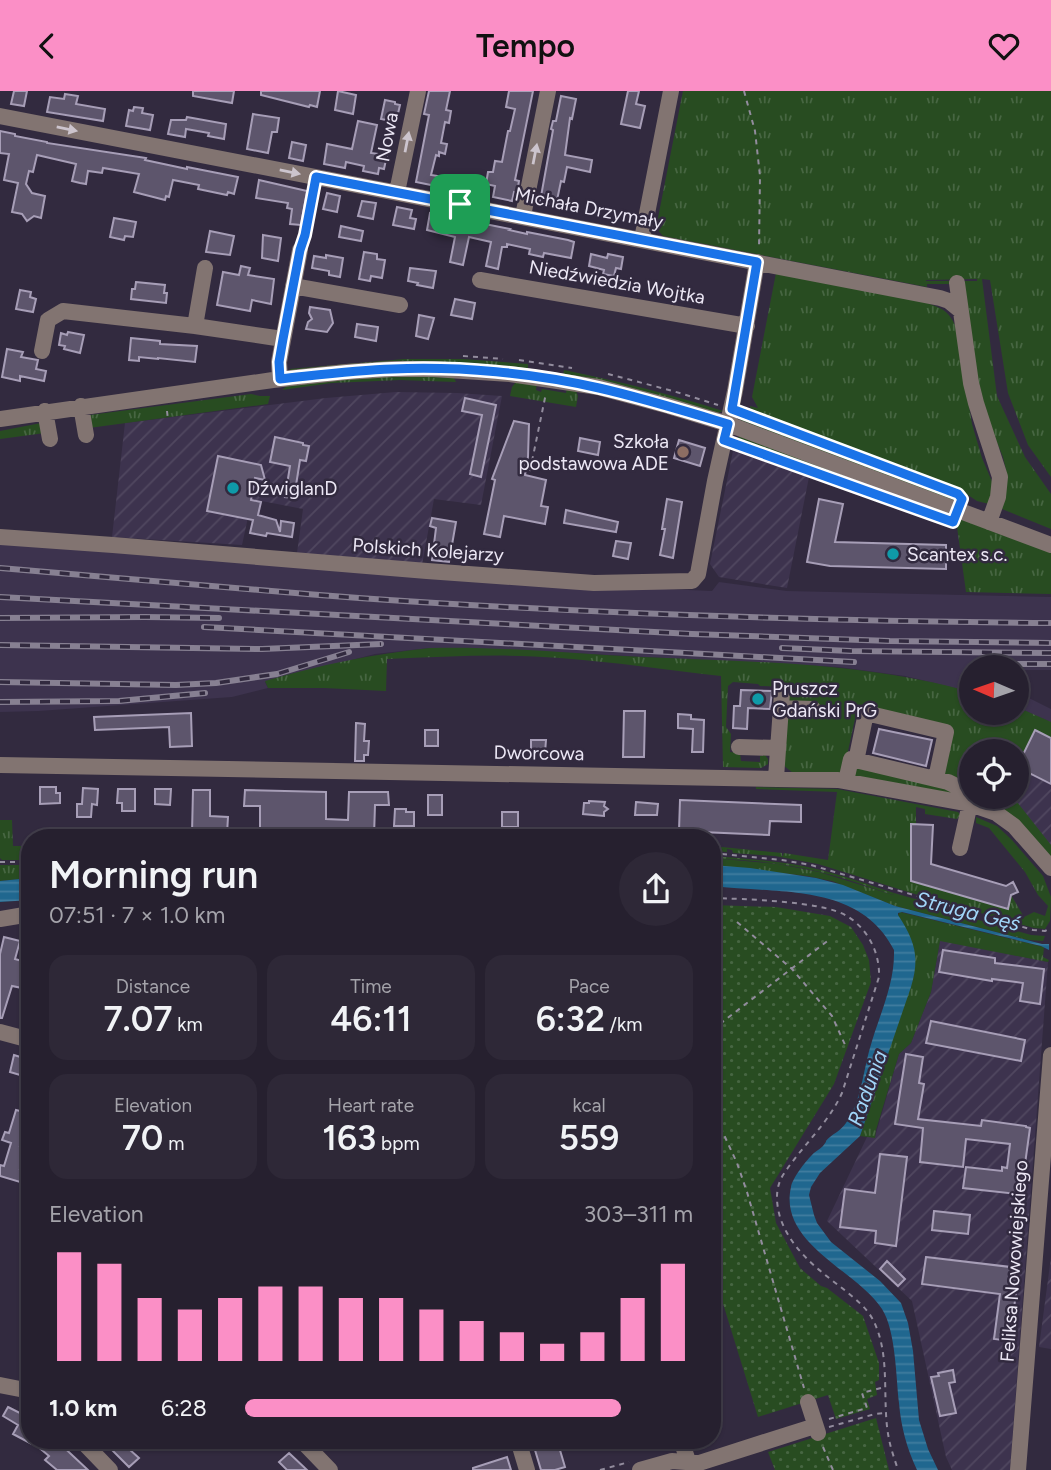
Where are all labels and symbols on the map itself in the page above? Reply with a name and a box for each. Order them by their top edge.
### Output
street label: Nowa [371,110,403,164]
one-way arrow [56,123,78,134]
one-way arrow [402,131,413,153]
one-way arrow [530,143,541,165]
one-way arrow [279,166,301,177]
pin [430,174,490,234]
street label: Michała Drzymały [513,182,665,234]
street label: Niedźwiedzia Wojtka [527,255,707,309]
place label: Szkoła podstawowa ADE [518,430,669,475]
marker: Szkoła podstawowa ADE [675,444,691,460]
place label: DźwiglanD [247,477,337,500]
marker: DźwiglanD [225,480,241,496]
street label: Polskich Kolejarzy [352,533,504,567]
place label: Scantex s.c. [907,543,1007,566]
marker: Scantex s.c. [885,546,901,562]
north arrow [959,655,1029,725]
place label: Pruszcz Gdański PrG [772,677,877,722]
marker: Pruszcz Gdański PrG [750,691,766,707]
street label: Dworcowa [494,741,584,765]
water label: Struga Gęś [913,886,1023,936]
water label: Radunia [842,1047,892,1129]
street label: Feliksa Nowowiejskiego [995,1159,1033,1363]

